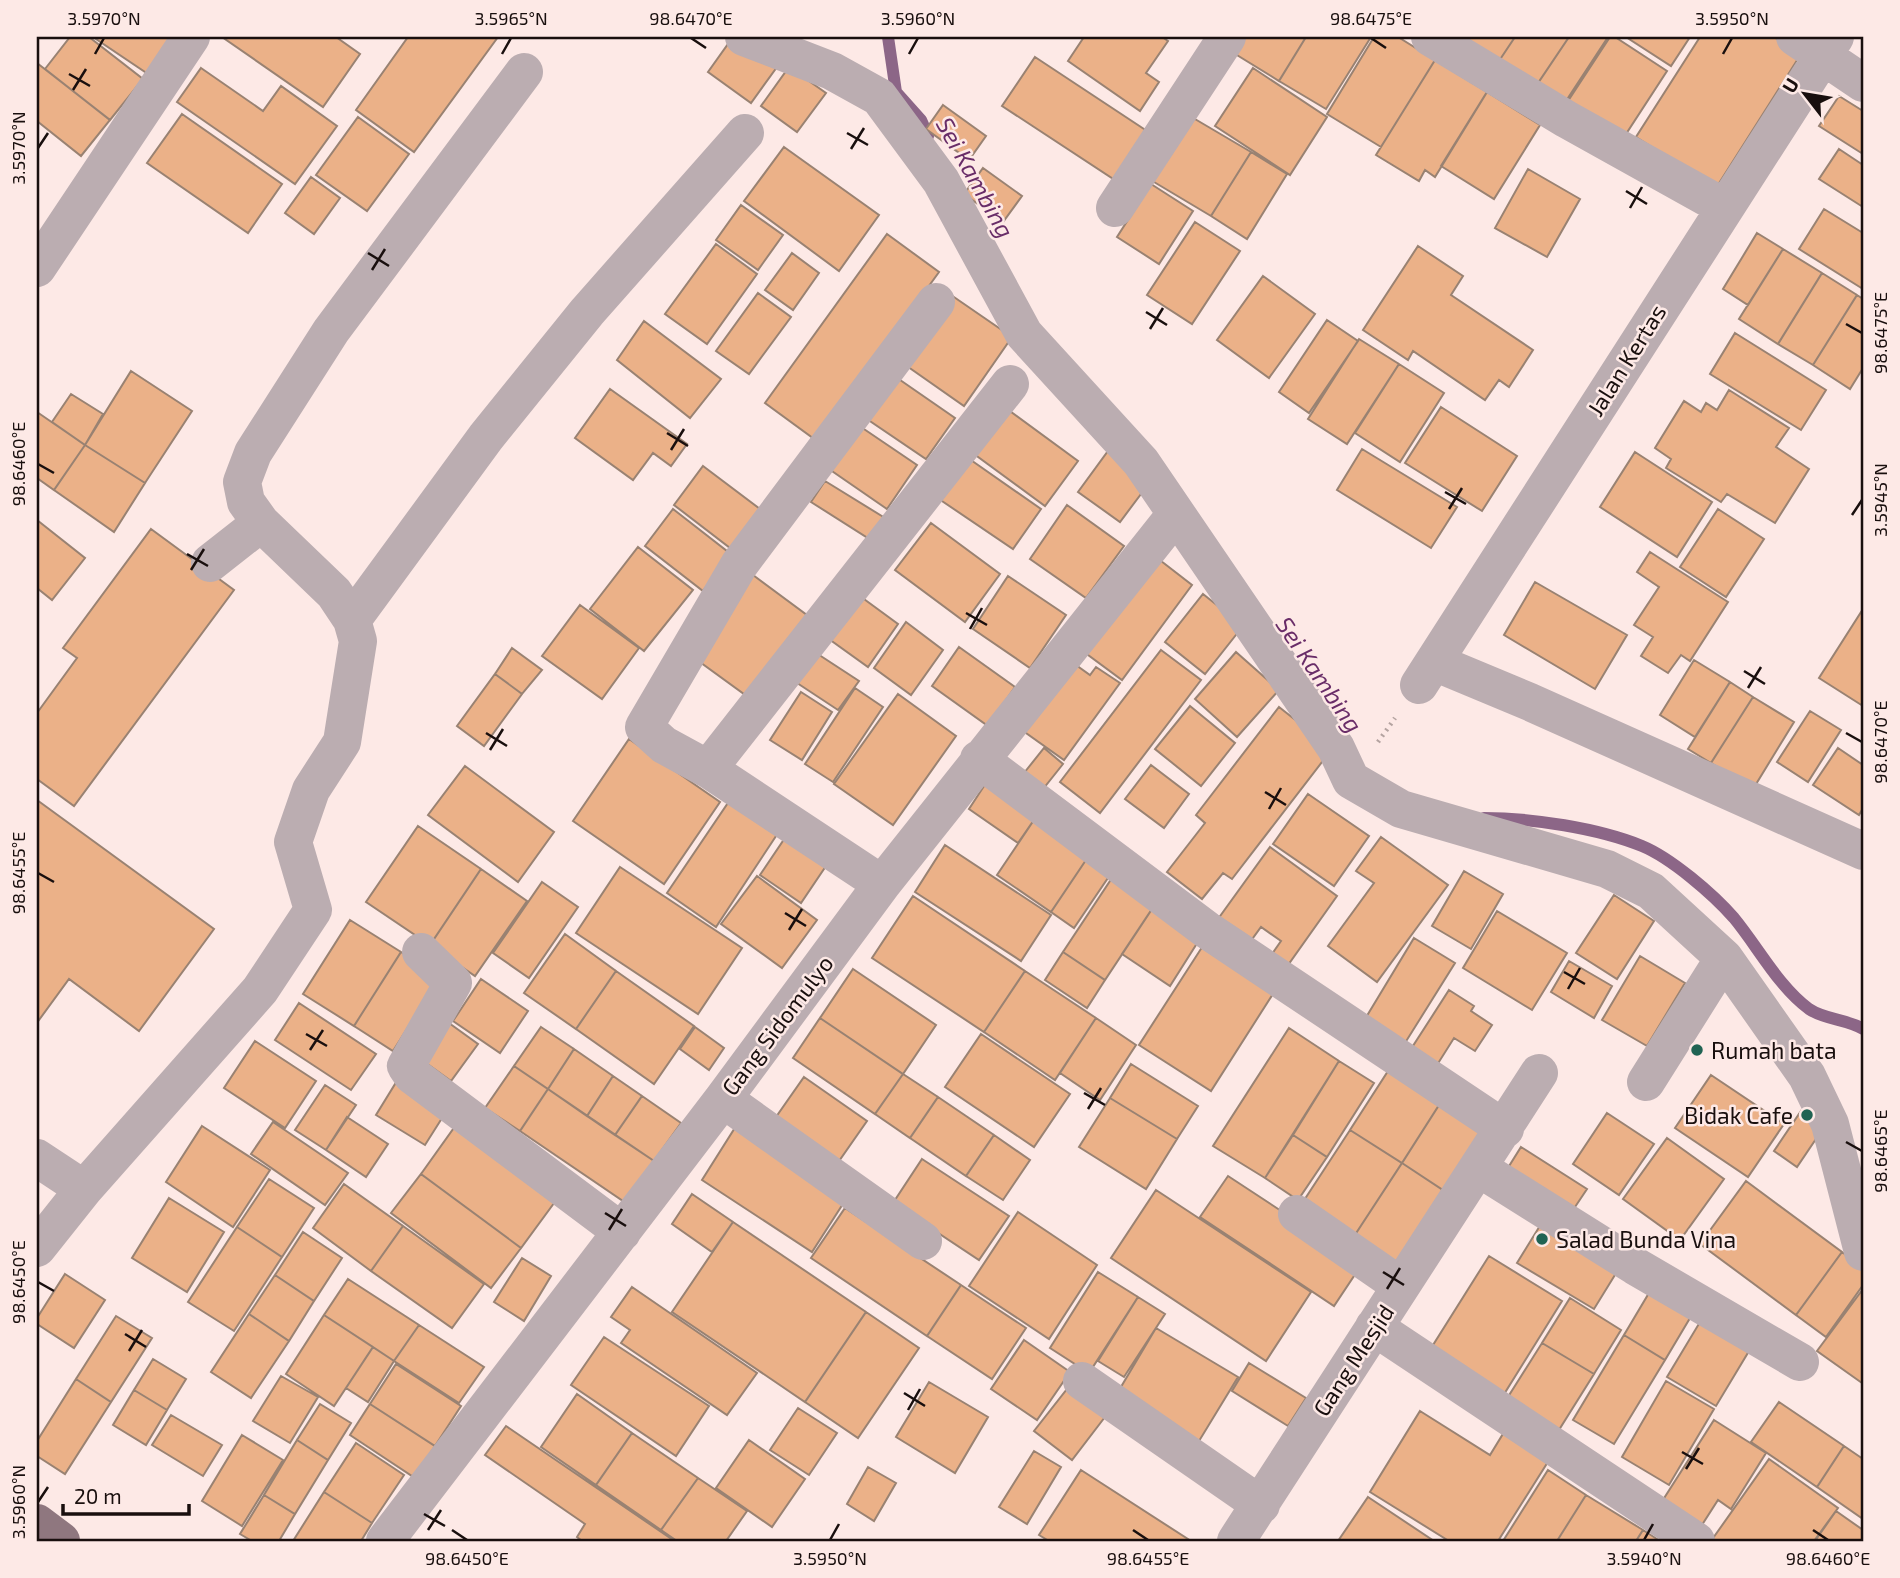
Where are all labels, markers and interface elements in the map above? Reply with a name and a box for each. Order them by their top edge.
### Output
text: 3.5970°N [67,7,141,29]
text: 3.5965°N [474,7,548,29]
text: 98.6470°E [649,7,733,29]
text: 3.5960°N [881,7,955,29]
text: 98.6475°E [1330,7,1412,29]
text: 3.5950°N [1695,7,1769,29]
north arrow [1770,60,1840,130]
text: U [1777,73,1803,97]
text: 3.5970°N [7,111,29,185]
water label: Sei Kambing [931,112,1021,242]
text: 98.6475°E [1869,292,1891,374]
street label: Jalan Kertas [1581,299,1671,421]
text: 98.6460°E [7,422,29,506]
text: 3.5945°N [1869,463,1891,537]
water label: Sei Kambing [1271,611,1369,737]
text: 98.6470°E [1869,700,1891,784]
text: 98.6455°E [7,832,29,914]
street label: Gang Sidomulyo [715,950,839,1100]
place label: Rumah bata [1711,1036,1837,1064]
marker: Rumah bata [1689,1042,1705,1058]
place label: Bidak Cafe [1684,1101,1793,1129]
marker: Bidak Cafe [1799,1107,1815,1123]
text: 98.6465°E [1869,1109,1891,1193]
place label: Salad Bunda Vina [1556,1225,1736,1253]
marker: Salad Bunda Vina [1534,1231,1550,1247]
text: 98.6450°E [7,1240,29,1324]
street label: Gang Mesjid [1307,1299,1399,1421]
text: 3.5960°N [7,1465,29,1539]
scale bar [63,1473,189,1517]
text: 20 m [74,1483,122,1508]
text: 98.6450°E [425,1547,509,1569]
text: 3.5950°N [793,1547,867,1569]
text: 98.6455°E [1107,1547,1189,1569]
text: 3.5940°N [1606,1547,1682,1569]
text: 98.6460°E [1786,1547,1870,1569]

